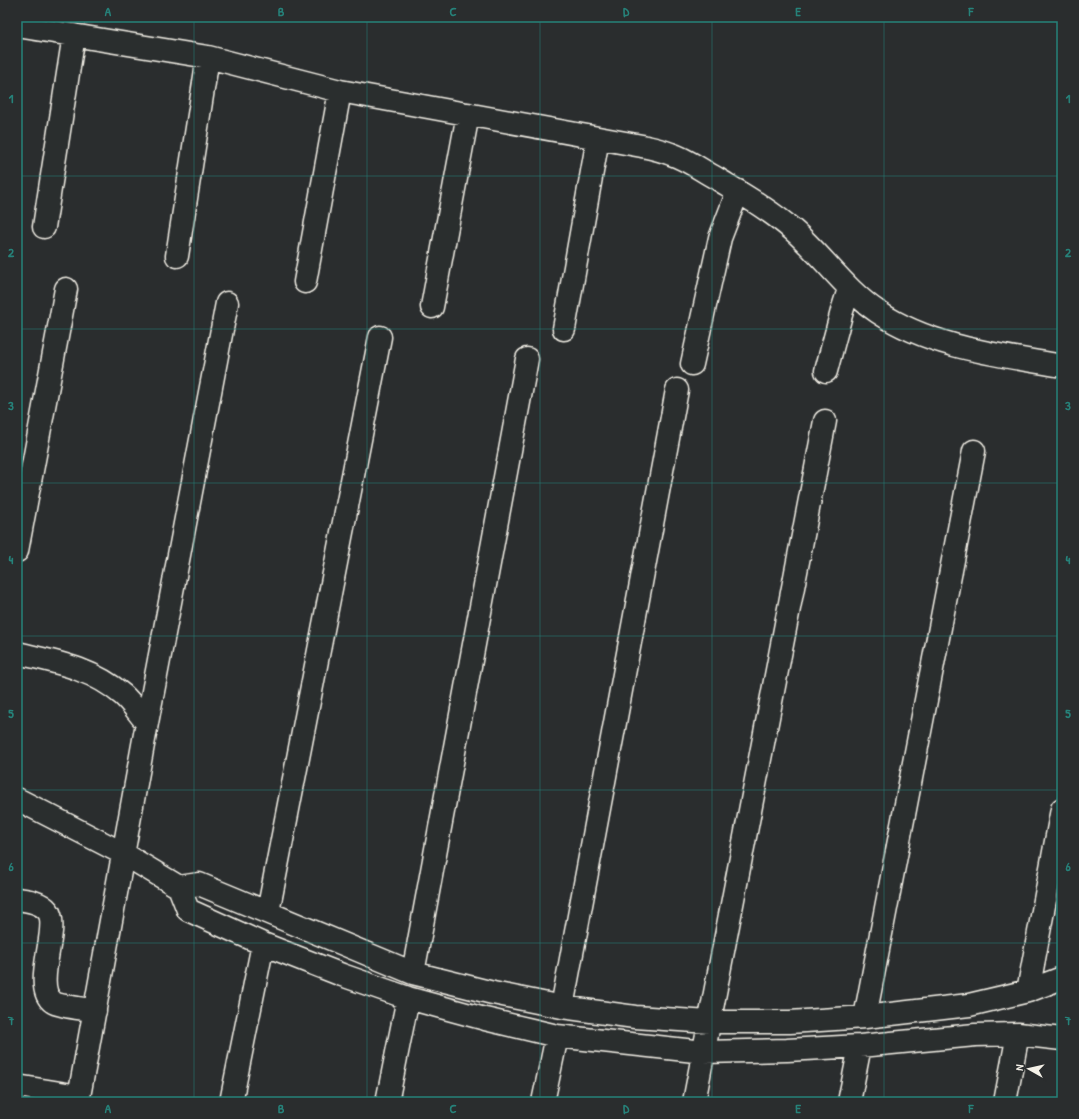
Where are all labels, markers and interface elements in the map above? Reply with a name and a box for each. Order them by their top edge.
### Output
text: A [105,2,112,20]
text: B [278,2,285,20]
text: C [449,2,457,20]
text: D [623,2,630,20]
text: E [795,2,801,20]
text: F [968,2,975,20]
text: 1 [9,89,14,107]
text: 1 [1066,89,1071,107]
text: 2 [8,243,15,261]
text: 2 [1065,243,1072,261]
text: 3 [8,396,14,414]
text: 3 [1065,396,1071,414]
text: 4 [9,550,14,568]
text: 4 [1066,550,1071,568]
text: 5 [8,704,14,722]
text: 5 [1065,704,1071,722]
text: 6 [8,857,14,875]
text: 6 [1065,857,1071,875]
text: 7 [7,1011,15,1029]
text: 7 [1064,1011,1072,1029]
north arrow [1009,1049,1049,1089]
text: N [1012,1064,1026,1071]
text: A [105,1099,112,1117]
text: B [278,1099,285,1117]
text: C [449,1099,457,1117]
text: D [623,1099,630,1117]
text: E [795,1099,801,1117]
text: F [968,1099,975,1117]

